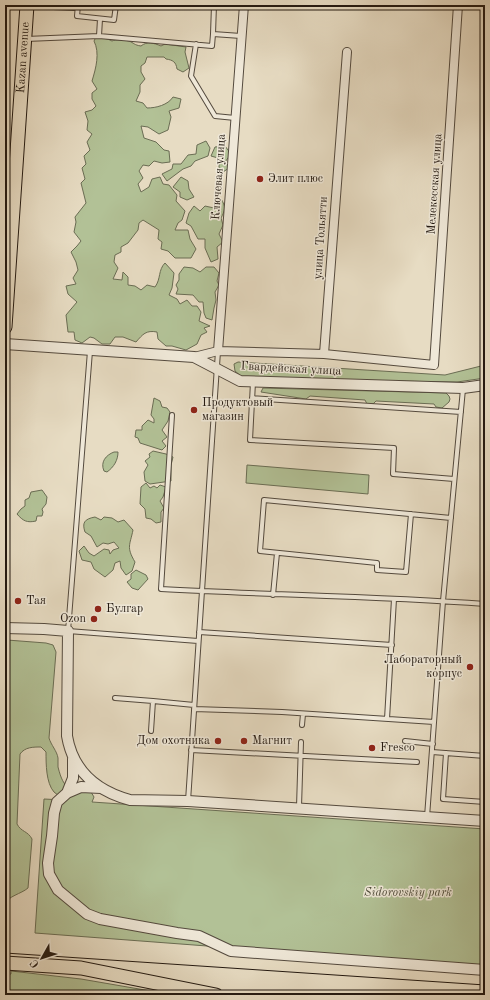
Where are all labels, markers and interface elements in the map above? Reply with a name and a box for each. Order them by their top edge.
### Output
street label: Kazan avenue [15,21,32,94]
street label: Ключевая улица [210,133,228,220]
street label: Мелекесская улица [425,133,445,235]
place label: Элит плюс [268,173,323,185]
marker: Элит плюс [255,174,265,184]
street label: улица Тольятти [312,196,330,280]
street label: Гвардейская улица [240,360,342,378]
place label: Продуктовый магазин [202,397,273,423]
marker: Продуктовый магазин [189,405,199,415]
place label: Тая [26,595,46,607]
marker: Тая [13,596,23,606]
place label: Булгар [106,603,143,615]
marker: Булгар [93,604,103,614]
place label: Ozon [60,613,87,625]
marker: Ozon [89,614,99,624]
place label: Лабораторный корпус [384,654,462,680]
marker: Лабораторный корпус [465,662,475,672]
place label: Дом охотника [137,735,210,747]
place label: Магнит [252,735,292,747]
marker: Дом охотника [213,736,223,746]
marker: Магнит [239,736,249,746]
place label: Fresco [380,742,415,754]
marker: Fresco [367,743,377,753]
park label: Sidorovskiy park [364,887,452,899]
north arrow [22,938,62,978]
text: С [29,957,42,970]

